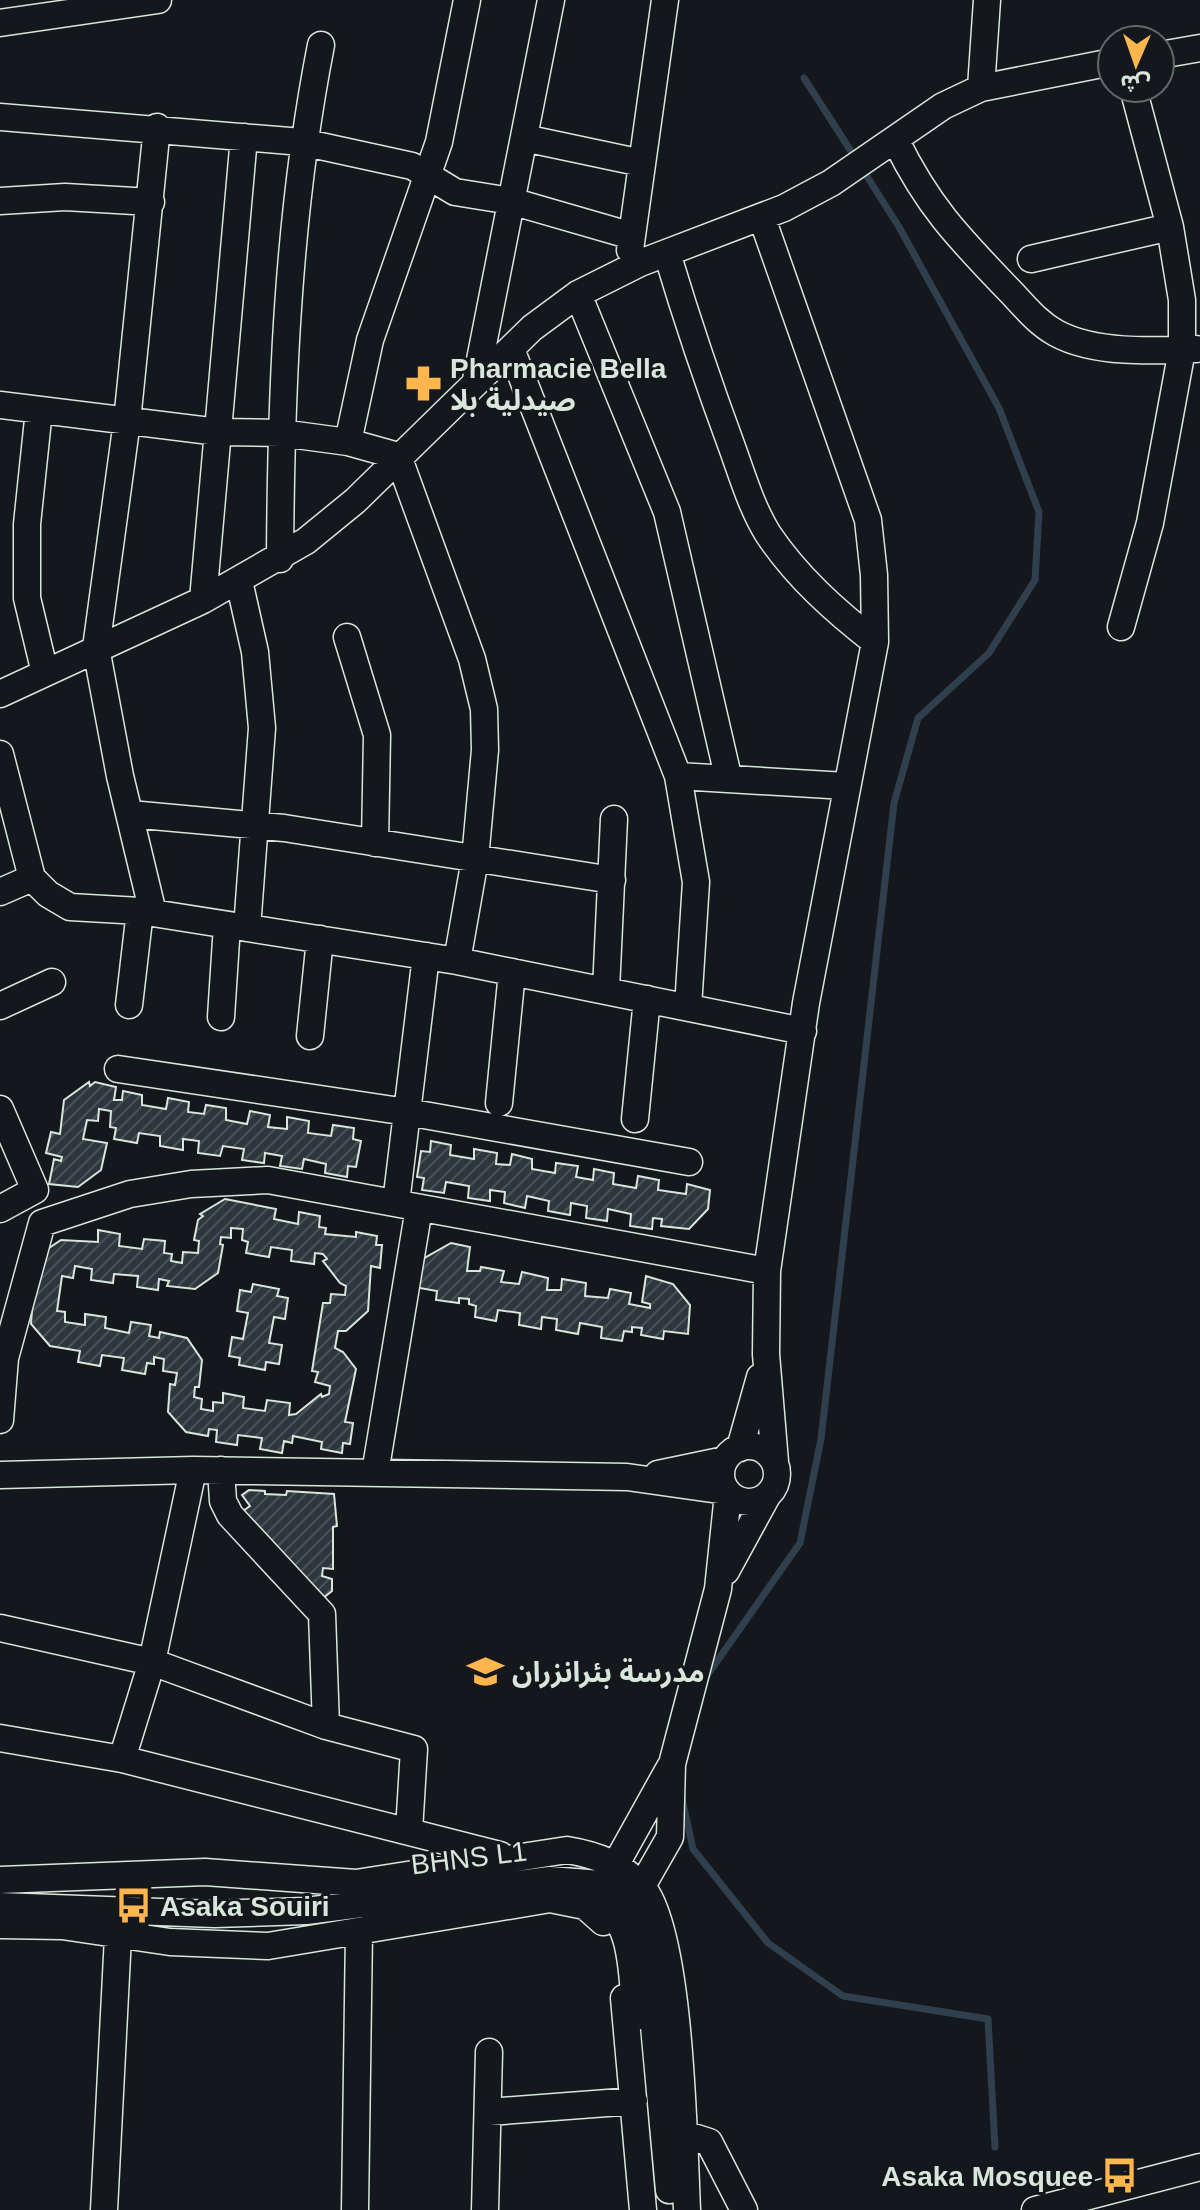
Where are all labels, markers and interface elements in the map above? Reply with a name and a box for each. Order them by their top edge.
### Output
north arrow [1096,24,1176,104]
text: ش [1120,70,1151,97]
place label: Pharmacie Bella صيدلية بلا [450,353,667,417]
pharmacy icon: Pharmacie Bella صيدلية بلا [405,365,443,403]
school or university icon: مدرسة بئرانزران [467,1653,505,1691]
place label: مدرسة بئرانزران [512,1657,705,1689]
street label: BHNS L1 [409,1836,529,1880]
bus stop icon: Asaka Souiri [115,1887,153,1925]
place label: Asaka Souiri [160,1891,330,1922]
bus stop icon: Asaka Mosquee [1100,2157,1138,2195]
place label: Asaka Mosquee [881,2161,1093,2192]

